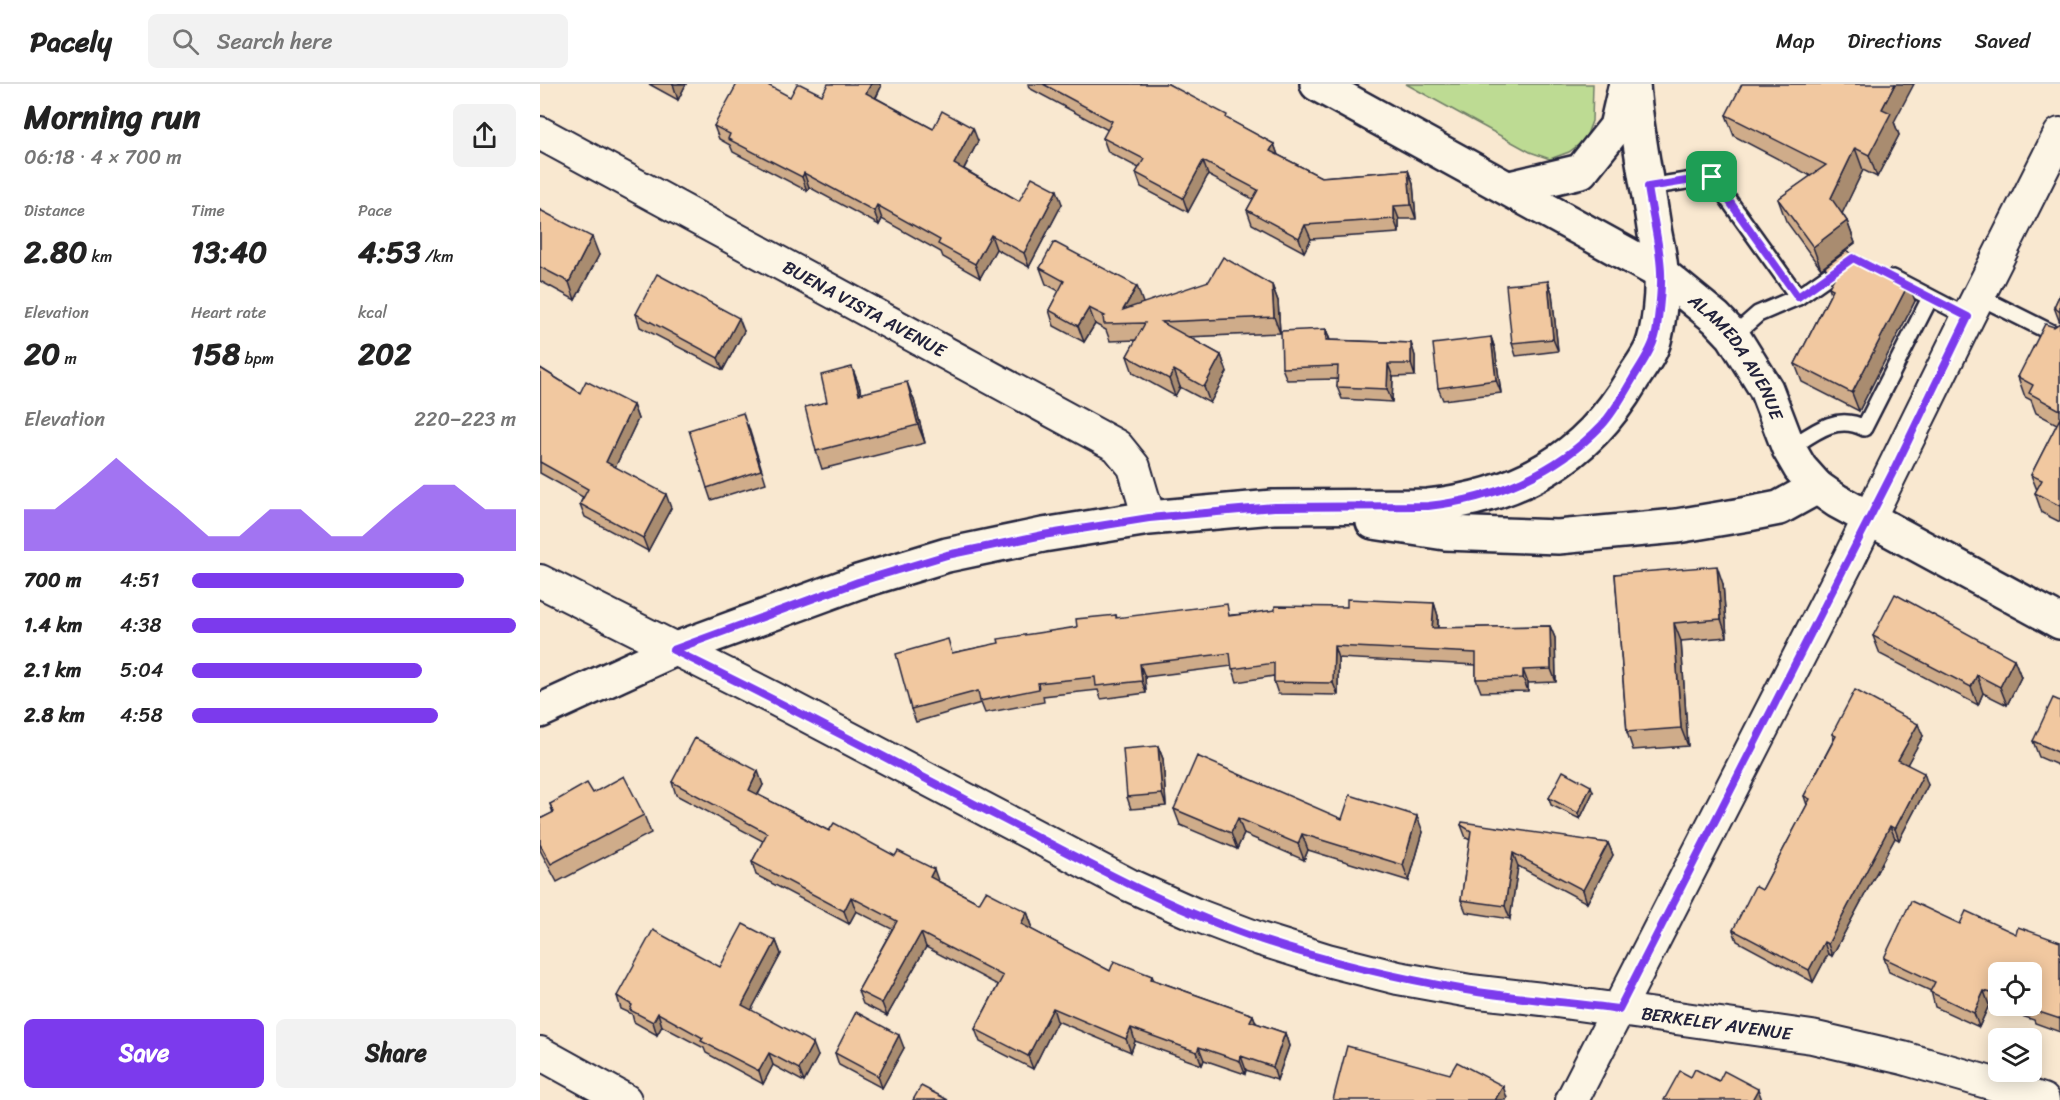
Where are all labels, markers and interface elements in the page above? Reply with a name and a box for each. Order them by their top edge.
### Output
search box [148,14,568,68]
text: Pacely [30,17,112,66]
text: Search here [217,22,333,61]
text: Map [1776,22,1814,60]
text: Directions [1847,22,1942,60]
text: Saved [1975,22,2030,60]
icon: search [169,25,202,58]
text: Morning run [24,88,200,146]
button: share [453,104,516,167]
text: 06:18 · 4 × 700 m [24,140,182,175]
pin [1686,151,1737,202]
icon: arrive [1695,160,1728,193]
text: Distance [24,196,85,225]
text: Time [191,196,225,225]
text: Pace [358,196,392,225]
text: 2.80 [24,225,87,279]
text: 13:40 [191,225,267,279]
text: 4:53 [358,225,421,279]
text: km [87,242,112,271]
text: /km [421,242,454,271]
street label: BUENA VISTA AVENUE [777,252,953,367]
street label: ALAMEDA AVENUE [1680,285,1793,426]
text: Elevation [24,298,89,327]
text: Heart rate [191,298,266,327]
text: kcal [358,298,387,327]
text: 20 [24,327,60,381]
text: 158 [191,327,240,381]
text: 202 [358,327,412,381]
text: m [60,344,77,373]
text: bpm [240,344,274,373]
text: Elevation [24,402,105,437]
text: 220–223 m [414,402,516,437]
text: 700 m [24,563,81,598]
text: 4:51 [120,563,159,598]
text: 1.4 km [24,608,82,643]
text: 4:38 [120,608,162,643]
text: 2.1 km [24,653,81,688]
text: 5:04 [120,653,163,688]
text: 2.8 km [24,698,85,733]
text: 4:58 [120,698,163,733]
map controls [1988,962,2042,1082]
button: locate [1988,962,2042,1016]
street label: BERKELEY AVENUE [1639,997,1795,1050]
button: Save [24,1019,264,1088]
button: Share [276,1019,516,1088]
button: layers [1988,1028,2042,1082]

